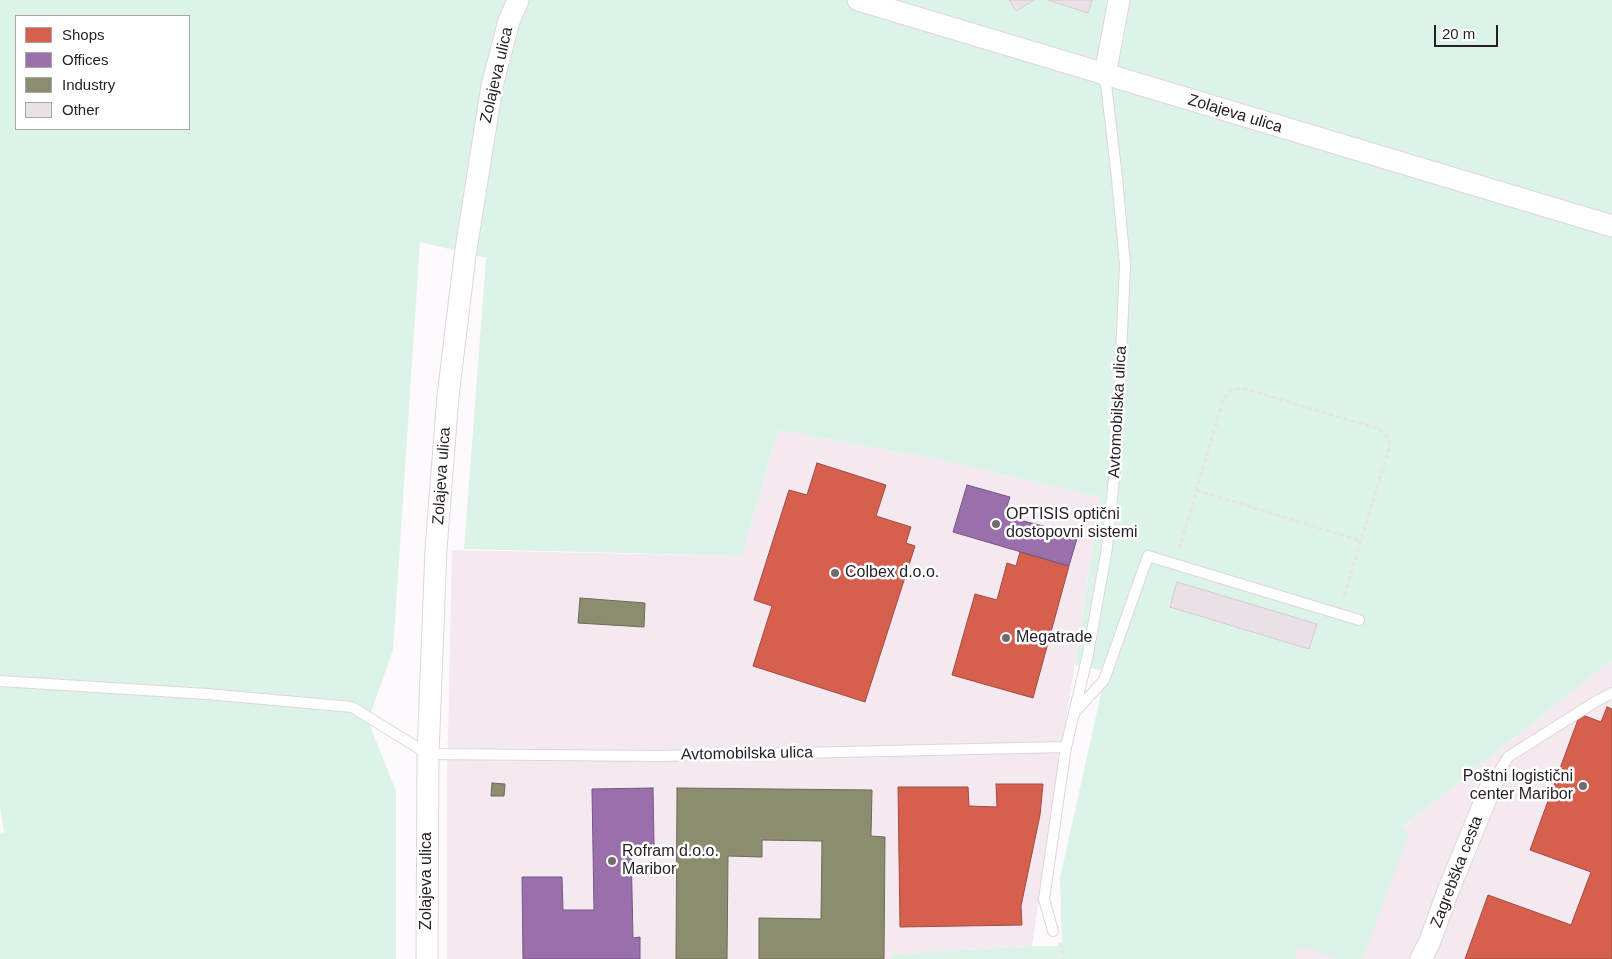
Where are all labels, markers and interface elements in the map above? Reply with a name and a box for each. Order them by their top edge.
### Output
legend [15,15,190,130]
scale bar [1437,15,1501,47]
street label: Zolajeva ulica [477,25,517,125]
text: 20 m [1442,25,1475,42]
text: Shops [62,26,105,43]
text: Offices [62,51,108,68]
text: Industry [62,76,115,93]
street label: Zolajeva ulica [1185,91,1285,137]
text: Other [62,101,100,118]
street label: Avtomobilska ulica [1105,345,1131,479]
street label: Zolajeva ulica [429,427,455,525]
place label: OPTISIS optični dostopovni sistemi [1006,505,1138,543]
marker: OPTISIS optični dostopovni sistemi [990,518,1002,530]
place label: Colbex d.o.o. [845,563,939,583]
marker: Colbex d.o.o. [829,567,841,579]
place label: Megatrade [1016,628,1092,648]
marker: Megatrade [1000,632,1012,644]
street label: Avtomobilska ulica [681,743,813,765]
place label: Poštni logistični center Maribor [1463,767,1573,805]
marker: Poštni logistični center Maribor [1577,780,1589,792]
street label: Zagrebška cesta [1427,813,1487,931]
street label: Zolajeva ulica [417,832,437,930]
place label: Rofram d.o.o. Maribor [622,842,719,880]
marker: Rofram d.o.o. Maribor [606,855,618,867]

